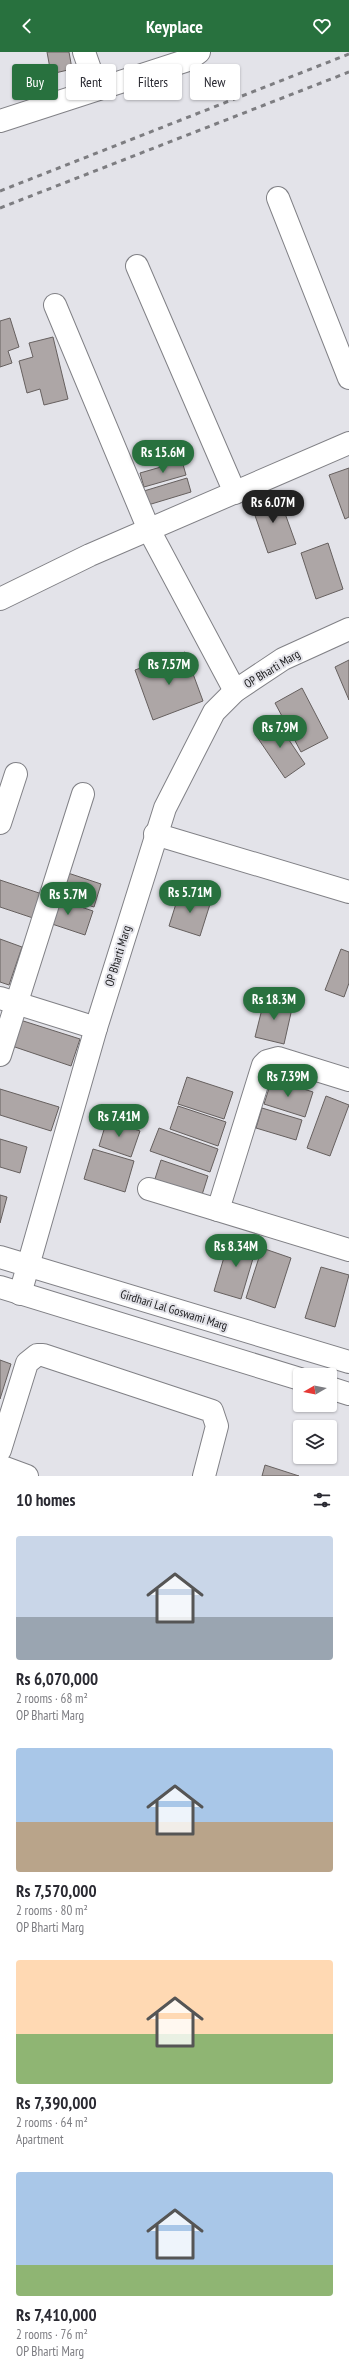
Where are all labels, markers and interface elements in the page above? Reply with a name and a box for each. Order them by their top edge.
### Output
icon: back [16,15,38,37]
text: Keyplace [146,15,203,38]
icon: heart [311,15,333,37]
chip: Buy [12,64,58,100]
chip: Rent [66,64,116,100]
chip: Filters [124,64,182,100]
chip: New [190,64,240,100]
pin: Rs 15.6M [122,440,204,474]
text: Rs 15.6M [141,444,185,461]
pin: Rs 6.07M [232,490,314,524]
text: Rs 6.07M [251,494,295,511]
street label: OP Bharti Marg [241,646,303,691]
pin: Rs 7.57M [128,652,210,686]
text: Rs 7.57M [148,656,190,673]
pin: Rs 7.9M [243,715,317,749]
text: Rs 7.9M [262,719,298,736]
pin: Rs 5.71M [149,880,231,914]
pin: Rs 5.7M [31,882,105,916]
text: Rs 5.71M [168,884,212,901]
text: Rs 5.7M [49,886,87,903]
street label: OP Bharti Marg [101,924,134,988]
pin: Rs 18.3M [233,987,315,1021]
text: Rs 18.3M [252,991,296,1008]
pin: Rs 7.39M [247,1064,329,1098]
text: Rs 7.39M [267,1068,309,1085]
pin: Rs 7.41M [78,1104,160,1138]
text: Rs 7.41M [98,1108,140,1125]
pin: Rs 8.34M [195,1234,277,1268]
text: Rs 8.34M [214,1238,258,1255]
street label: Girdhari Lal Goswami Marg [119,1286,230,1333]
north arrow [293,1368,337,1412]
map controls [293,1368,337,1464]
button: layers [293,1420,337,1464]
text: 10 homes [16,1489,75,1511]
icon: filters [311,1489,333,1511]
icon: home [139,1562,211,1634]
text: Rs 6,070,000 [16,1668,98,1690]
text: 2 rooms · 68 m² [16,1690,88,1707]
text: OP Bharti Marg [16,1707,84,1724]
icon: home [139,1774,211,1846]
text: Rs 7,570,000 [16,1880,97,1902]
text: 2 rooms · 80 m² [16,1902,88,1919]
text: OP Bharti Marg [16,1919,84,1936]
icon: home [139,1986,211,2058]
text: Rs 7,390,000 [16,2092,97,2114]
text: 2 rooms · 64 m² [16,2114,88,2131]
text: Apartment [16,2131,64,2148]
icon: home [139,2198,211,2270]
text: Rs 7,410,000 [16,2304,97,2326]
text: 2 rooms · 76 m² [16,2326,88,2343]
text: OP Bharti Marg [16,2343,84,2360]

